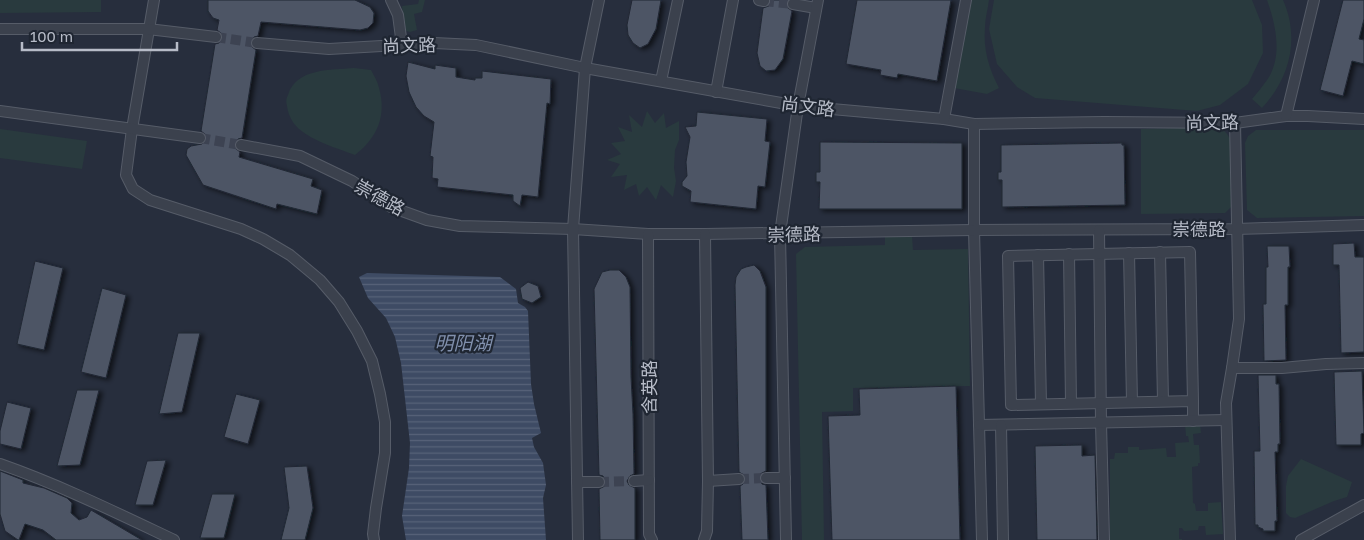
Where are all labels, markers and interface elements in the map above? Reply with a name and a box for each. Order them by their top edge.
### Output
scale bar [22,20,178,52]
text: 100 m [30,27,73,45]
street label: 尚文路 [382,33,436,57]
street label: 尚文路 [780,92,836,120]
street label: 尚文路 [1185,111,1239,133]
street label: 崇德路 [351,174,409,220]
street label: 崇德路 [1172,218,1226,240]
street label: 崇德路 [767,223,821,245]
water label: 明阳湖 [434,331,494,354]
street label: 含英路 [638,360,660,414]

